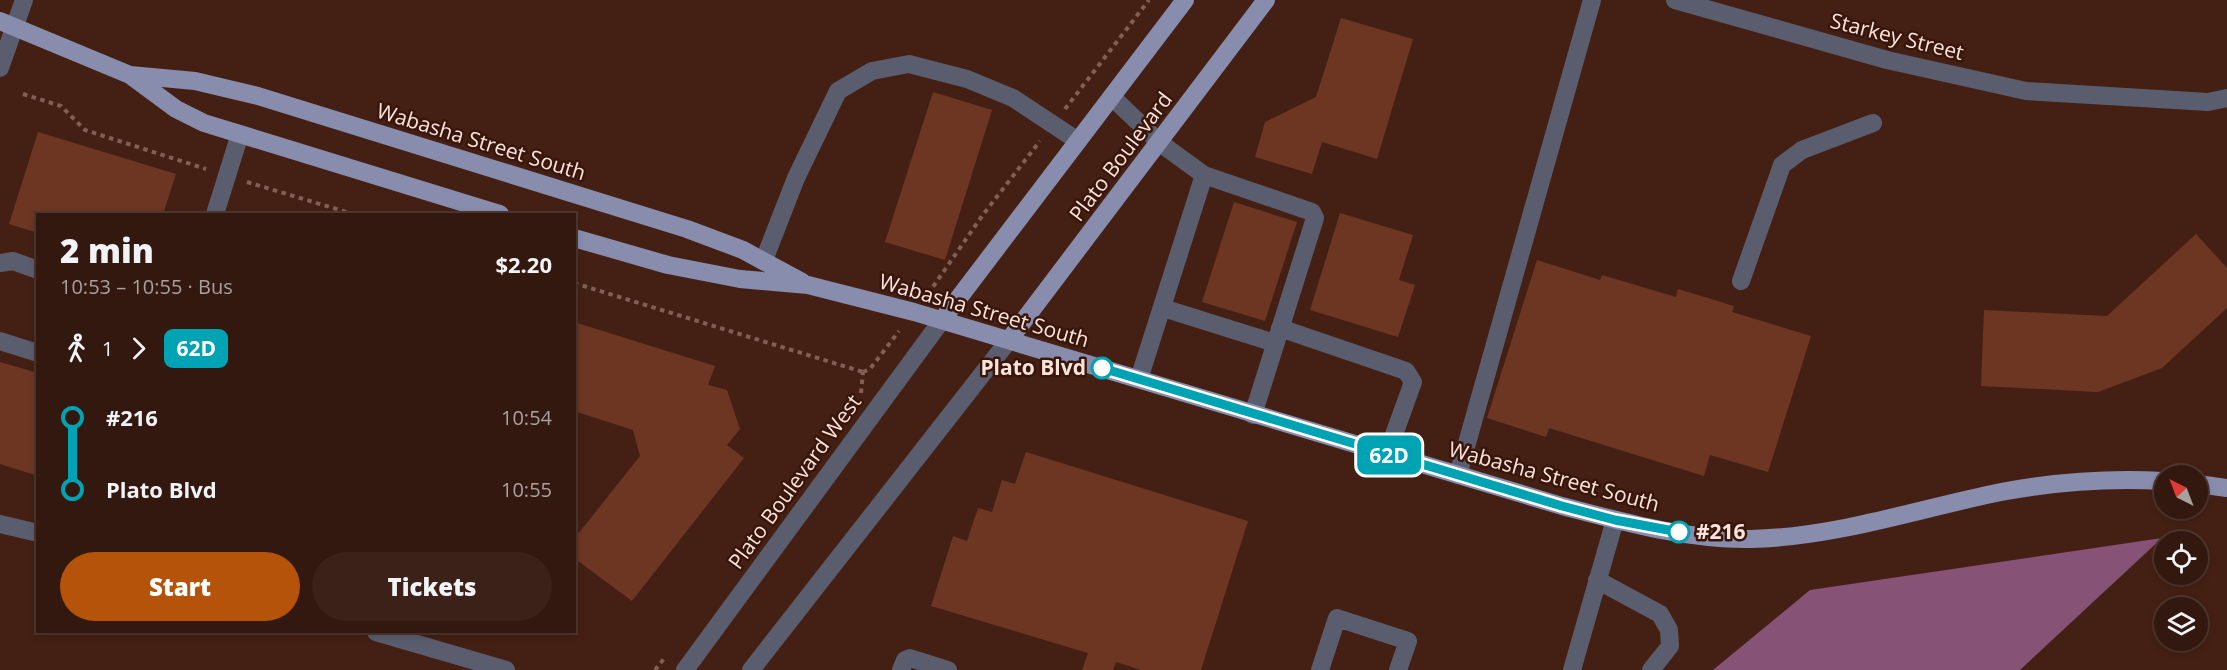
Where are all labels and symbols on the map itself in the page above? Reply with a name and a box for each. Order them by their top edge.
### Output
street label: Starkey Street [1828,6,1967,66]
street label: Plato Boulevard [1062,86,1178,227]
street label: Wabasha Street South [373,96,589,186]
street label: Wabasha Street South [876,267,1092,353]
place label: Plato Blvd [980,353,1086,381]
marker: Plato Blvd [1091,357,1113,379]
street label: Plato Boulevard West [721,389,867,574]
street label: Wabasha Street South [1446,434,1663,518]
line badge: 62D [1354,436,1424,474]
north arrow [2154,465,2208,519]
place label: #216 [1696,517,1746,545]
marker: #216 [1668,521,1690,543]

